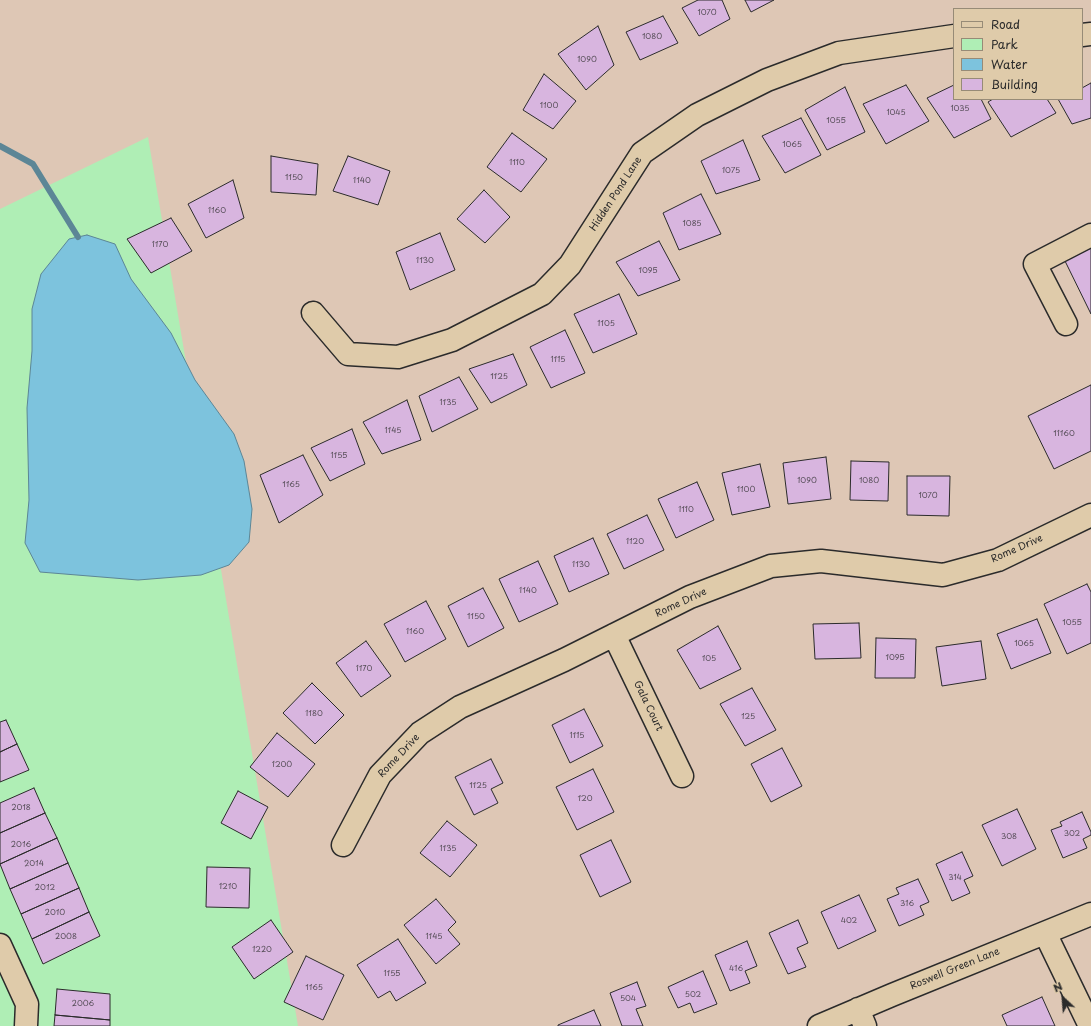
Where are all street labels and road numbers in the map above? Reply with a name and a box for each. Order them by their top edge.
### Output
street label: Hidden Pond Lane [587,155,645,233]
street label: Rome Drive [989,532,1045,566]
street label: Rome Drive [653,586,709,620]
street label: Gala Court [631,679,665,733]
street label: Rome Drive [376,732,422,780]
street label: Roswell Green Lane [908,946,1002,992]

